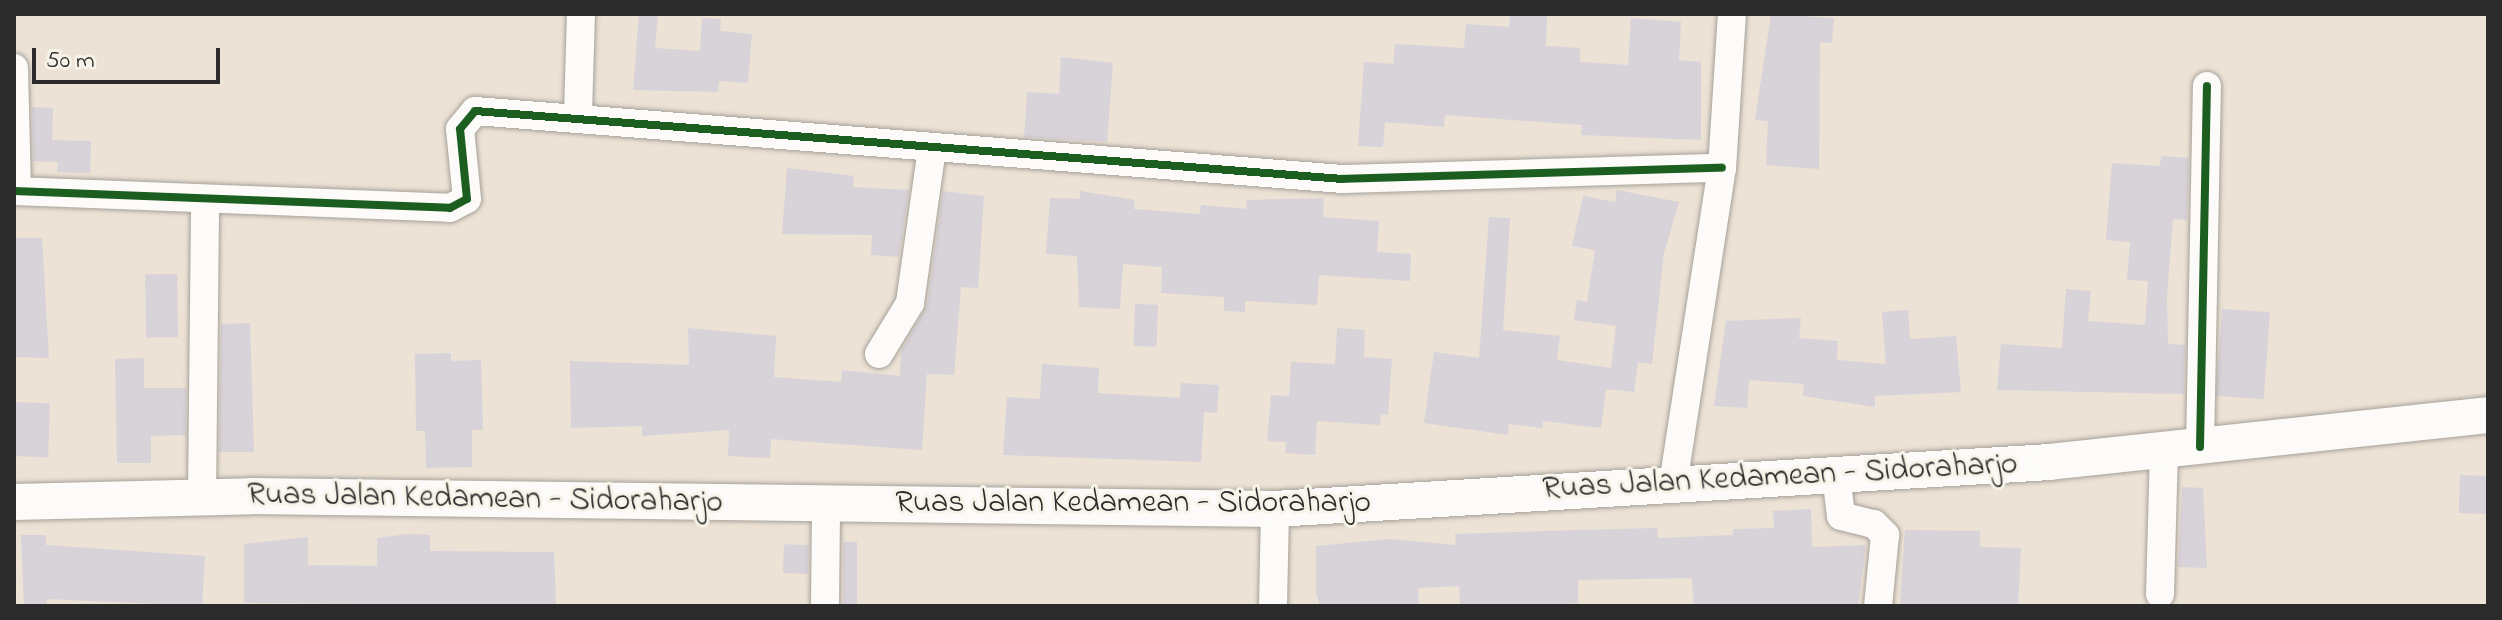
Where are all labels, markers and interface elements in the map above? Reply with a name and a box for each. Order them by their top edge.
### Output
scale bar [36,32,224,82]
text: 50 m [46,44,95,79]
street label: Ruas Jalan Kedamean - Sidoraharjo [1541,446,2019,510]
street label: Ruas Jalan Kedamean - Sidoraharjo [247,477,723,523]
street label: Ruas Jalan Kedamean - Sidoraharjo [895,485,1371,523]

